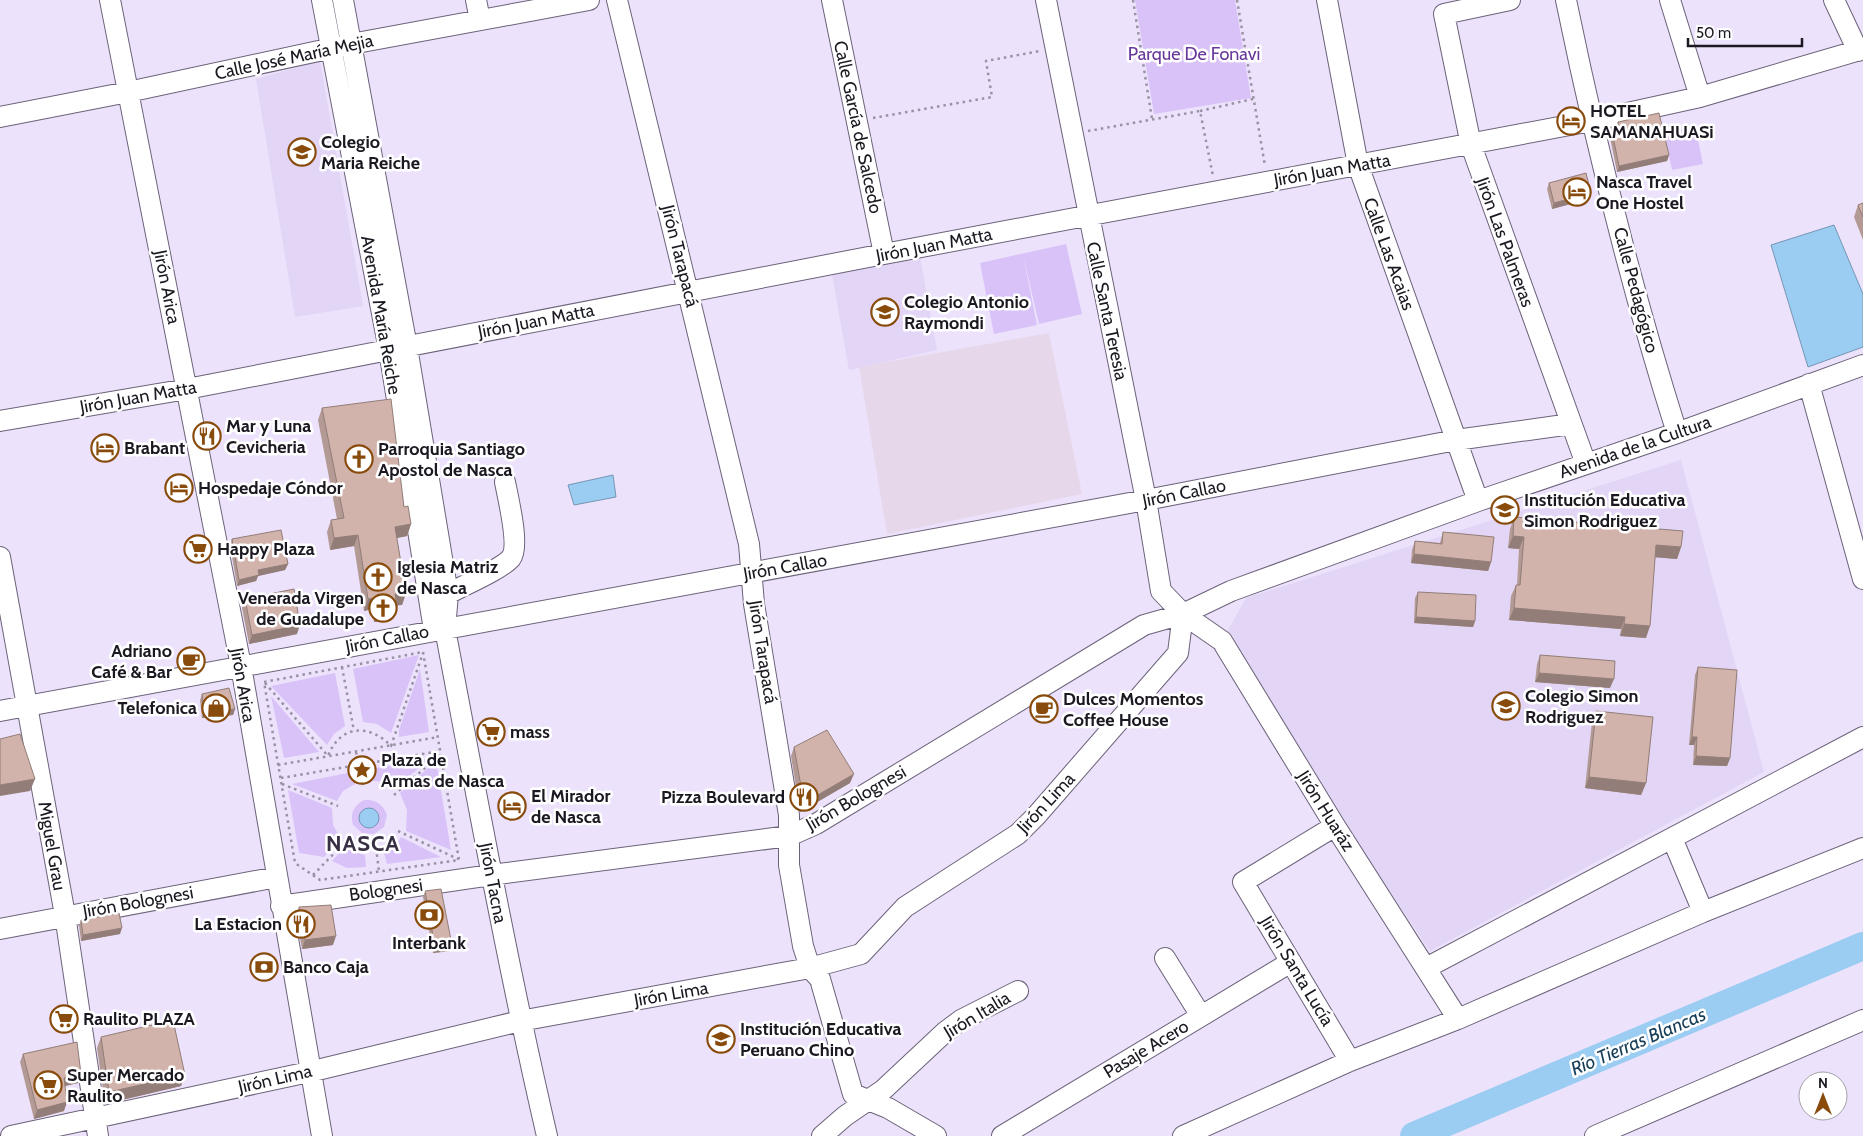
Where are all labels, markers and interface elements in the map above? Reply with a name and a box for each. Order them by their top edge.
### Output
scale bar [1688,15,1802,47]
text: 50 m [1696,24,1731,42]
street label: Calle José María Mejia [213,29,376,85]
street label: Calle García de Salcedo [829,39,887,215]
park label: Parque De Fonavi [1128,43,1260,65]
place label: HOTEL SAMANAHUASi [1590,100,1714,143]
hotel icon: HOTEL SAMANAHUASi [1556,106,1586,136]
place label: Colegio Maria Reiche [321,131,420,174]
school or university icon: Colegio Maria Reiche [287,137,317,167]
street label: Jirón Juan Matta [1271,149,1392,191]
place label: Nasca Travel One Hostel [1596,171,1692,214]
street label: Jirón Las Palmeras [1471,173,1539,310]
hotel icon: Nasca Travel One Hostel [1562,177,1592,207]
street label: Calle Las Acaias [1358,195,1420,313]
street label: Jirón Tarapacá [656,202,703,310]
street label: Jirón Juan Matta [873,223,994,267]
street label: Calle Pedagógico [1609,225,1663,355]
street label: Avenida María Reiche [356,234,406,396]
street label: Calle Santa Teresia [1082,240,1133,383]
street label: Jirón Arica [149,247,185,326]
place label: Colegio Antonio Raymondi [904,291,1029,334]
school or university icon: Colegio Antonio Raymondi [870,297,900,327]
street label: Jirón Juan Matta [475,299,596,343]
street label: Jirón Juan Matta [77,376,198,418]
street label: Avenida de la Cultura [1556,411,1714,483]
place label: Mar y Luna Cevicheria [226,415,311,458]
restaurant icon: Mar y Luna Cevicheria [192,421,222,451]
hotel icon: Brabant [90,433,120,463]
place label: Brabant [124,437,185,459]
place label: Parroquia Santiago Apostol de Nasca [378,438,525,481]
church icon: Parroquia Santiago Apostol de Nasca [344,444,374,474]
hotel icon: Hospedaje Cóndor [164,473,194,503]
street label: Jirón Callao [1139,474,1228,512]
place label: Hospedaje Cóndor [198,477,343,499]
place label: Institución Educativa Simon Rodriguez [1524,489,1685,532]
school or university icon: Institución Educativa Simon Rodriguez [1490,495,1520,525]
supermarket icon: Happy Plaza [183,534,213,564]
place label: Happy Plaza [217,538,315,560]
street label: Jirón Callao [741,549,829,585]
place label: Iglesia Matriz de Nasca [397,556,499,599]
church icon: Iglesia Matriz de Nasca [363,562,393,592]
place label: Venerada Virgen de Guadalupe [238,587,364,630]
church icon: Venerada Virgen de Guadalupe [368,593,398,623]
street label: Jirón Tarapacá [744,598,782,706]
street label: Jirón Callao [342,620,431,658]
place label: Adriano Café & Bar [91,640,172,683]
street label: Jirón Arica [225,645,260,724]
cafe icon: Adriano Café & Bar [176,646,206,676]
place label: Colegio Simon Rodriguez [1525,685,1639,728]
place label: Dulces Momentos Coffee House [1063,688,1204,731]
school or university icon: Colegio Simon Rodriguez [1491,691,1521,721]
shop icon: Telefonica [201,693,231,723]
cafe icon: Dulces Momentos Coffee House [1029,694,1059,724]
place label: Telefonica [117,697,197,719]
supermarket icon: mass [476,717,506,747]
place label: mass [510,721,550,743]
place label: Plaza de Armas de Nasca [381,749,504,792]
place icon: Plaza de Armas de Nasca [347,755,377,785]
street label: Jirón Bolognesi [801,760,910,836]
street label: Jirón Huaráz [1292,766,1360,856]
street label: Jirón Lima [1012,768,1080,839]
restaurant icon: Pizza Boulevard [789,782,819,812]
place label: El Mirador de Nasca [531,785,610,828]
place label: Pizza Boulevard [661,786,785,808]
hotel icon: El Mirador de Nasca [497,791,527,821]
street label: Miguel Grau [33,800,71,892]
district label: NASCA [326,830,400,857]
street label: Jirón Tacna [474,840,512,926]
street label: Bolognesi [348,874,424,906]
street label: Jirón Bolognesi [80,881,195,923]
bank icon: Interbank [414,900,444,930]
restaurant icon: La Estacion [286,909,316,939]
street label: Jirón Santa Lucía [1255,911,1339,1030]
place label: La Estacion [194,913,282,935]
place label: Interbank [392,932,466,954]
bank icon: Banco Caja [249,952,279,982]
place label: Banco Caja [283,956,369,978]
street label: Jirón Lima [631,977,710,1012]
street label: Jirón Italia [939,986,1014,1044]
water label: Río Tierras Blancas [1567,1003,1709,1080]
supermarket icon: Raulito PLAZA [49,1004,79,1034]
place label: Raulito PLAZA [83,1008,195,1030]
street label: Pasaje Acero [1099,1015,1193,1083]
place label: Institución Educativa Peruano Chino [740,1018,901,1061]
school or university icon: Institución Educativa Peruano Chino [706,1024,736,1054]
street label: Jirón Lima [235,1060,314,1098]
place label: Super Mercado Raulito [67,1064,184,1107]
supermarket icon: Super Mercado Raulito [33,1070,63,1100]
north arrow [1798,1071,1848,1121]
text: N [1818,1074,1828,1092]

